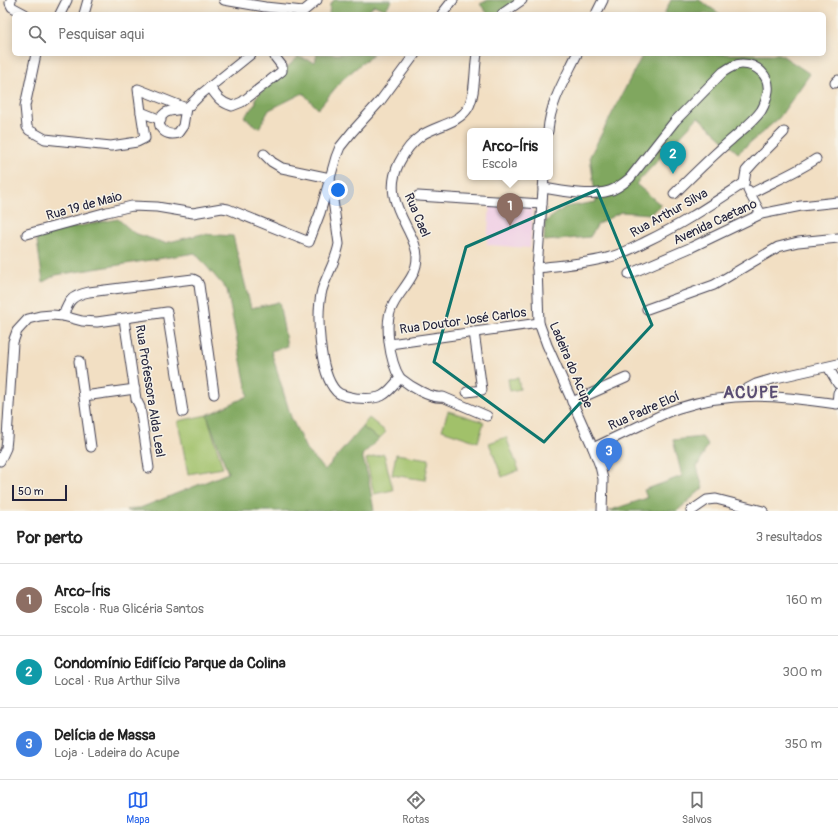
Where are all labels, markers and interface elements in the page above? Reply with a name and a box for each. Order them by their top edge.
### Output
search box [12,12,826,56]
icon: search [26,23,48,45]
text: Pesquisar aqui [58,25,144,44]
popup [467,128,553,180]
text: Arco-Íris [482,137,538,156]
pin: 2 [660,141,686,174]
text: Escola [482,156,517,172]
your location [328,180,348,200]
street label: Rua Arthur Silva [627,185,711,241]
street label: Rua 19 de Maio [44,188,124,224]
street label: Rua Cael [401,190,433,240]
pin: 1 [497,193,523,226]
street label: Avenida Caetano [671,196,759,248]
street label: Rua Doutor José Carlos [399,304,527,338]
street label: Ladeira do Acupe [546,319,597,411]
street label: Rua Professora Alda Leal [132,324,168,458]
district label: ACUPE [723,382,779,403]
street label: Rua Padre Eloí [606,388,682,434]
pin: 3 [596,438,622,471]
scale bar [12,483,67,502]
text: 50 m [18,485,44,498]
text: Por perto [16,527,83,548]
text: 3 resultados [756,529,822,545]
text: Arco-Íris [54,582,110,601]
text: 1 [26,592,32,608]
text: 160 m [786,592,822,608]
text: Escola · Rua Glicéria Santos [54,601,204,617]
text: Condomínio Edifício Parque da Colina [54,654,286,673]
text: 2 [25,664,33,680]
text: 300 m [783,664,822,680]
text: Local · Rua Arthur Silva [54,673,180,689]
text: Delícia de Massa [54,726,155,745]
text: 3 [25,736,33,752]
text: 350 m [784,736,822,752]
text: Loja · Ladeira do Acupe [54,745,179,761]
tab: Mapa [126,789,150,826]
tab: Rotas [402,789,429,826]
tab: Salvos [682,789,712,826]

